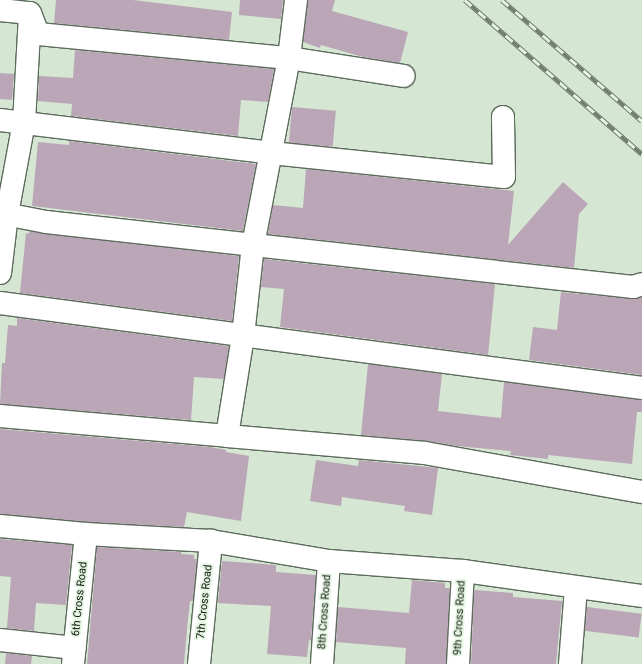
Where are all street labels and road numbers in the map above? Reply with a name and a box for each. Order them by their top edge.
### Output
street label: 6th Cross Road [70,561,90,637]
street label: 7th Cross Road [195,564,215,640]
street label: 8th Cross Road [316,574,334,650]
street label: 9th Cross Road [451,580,469,656]

